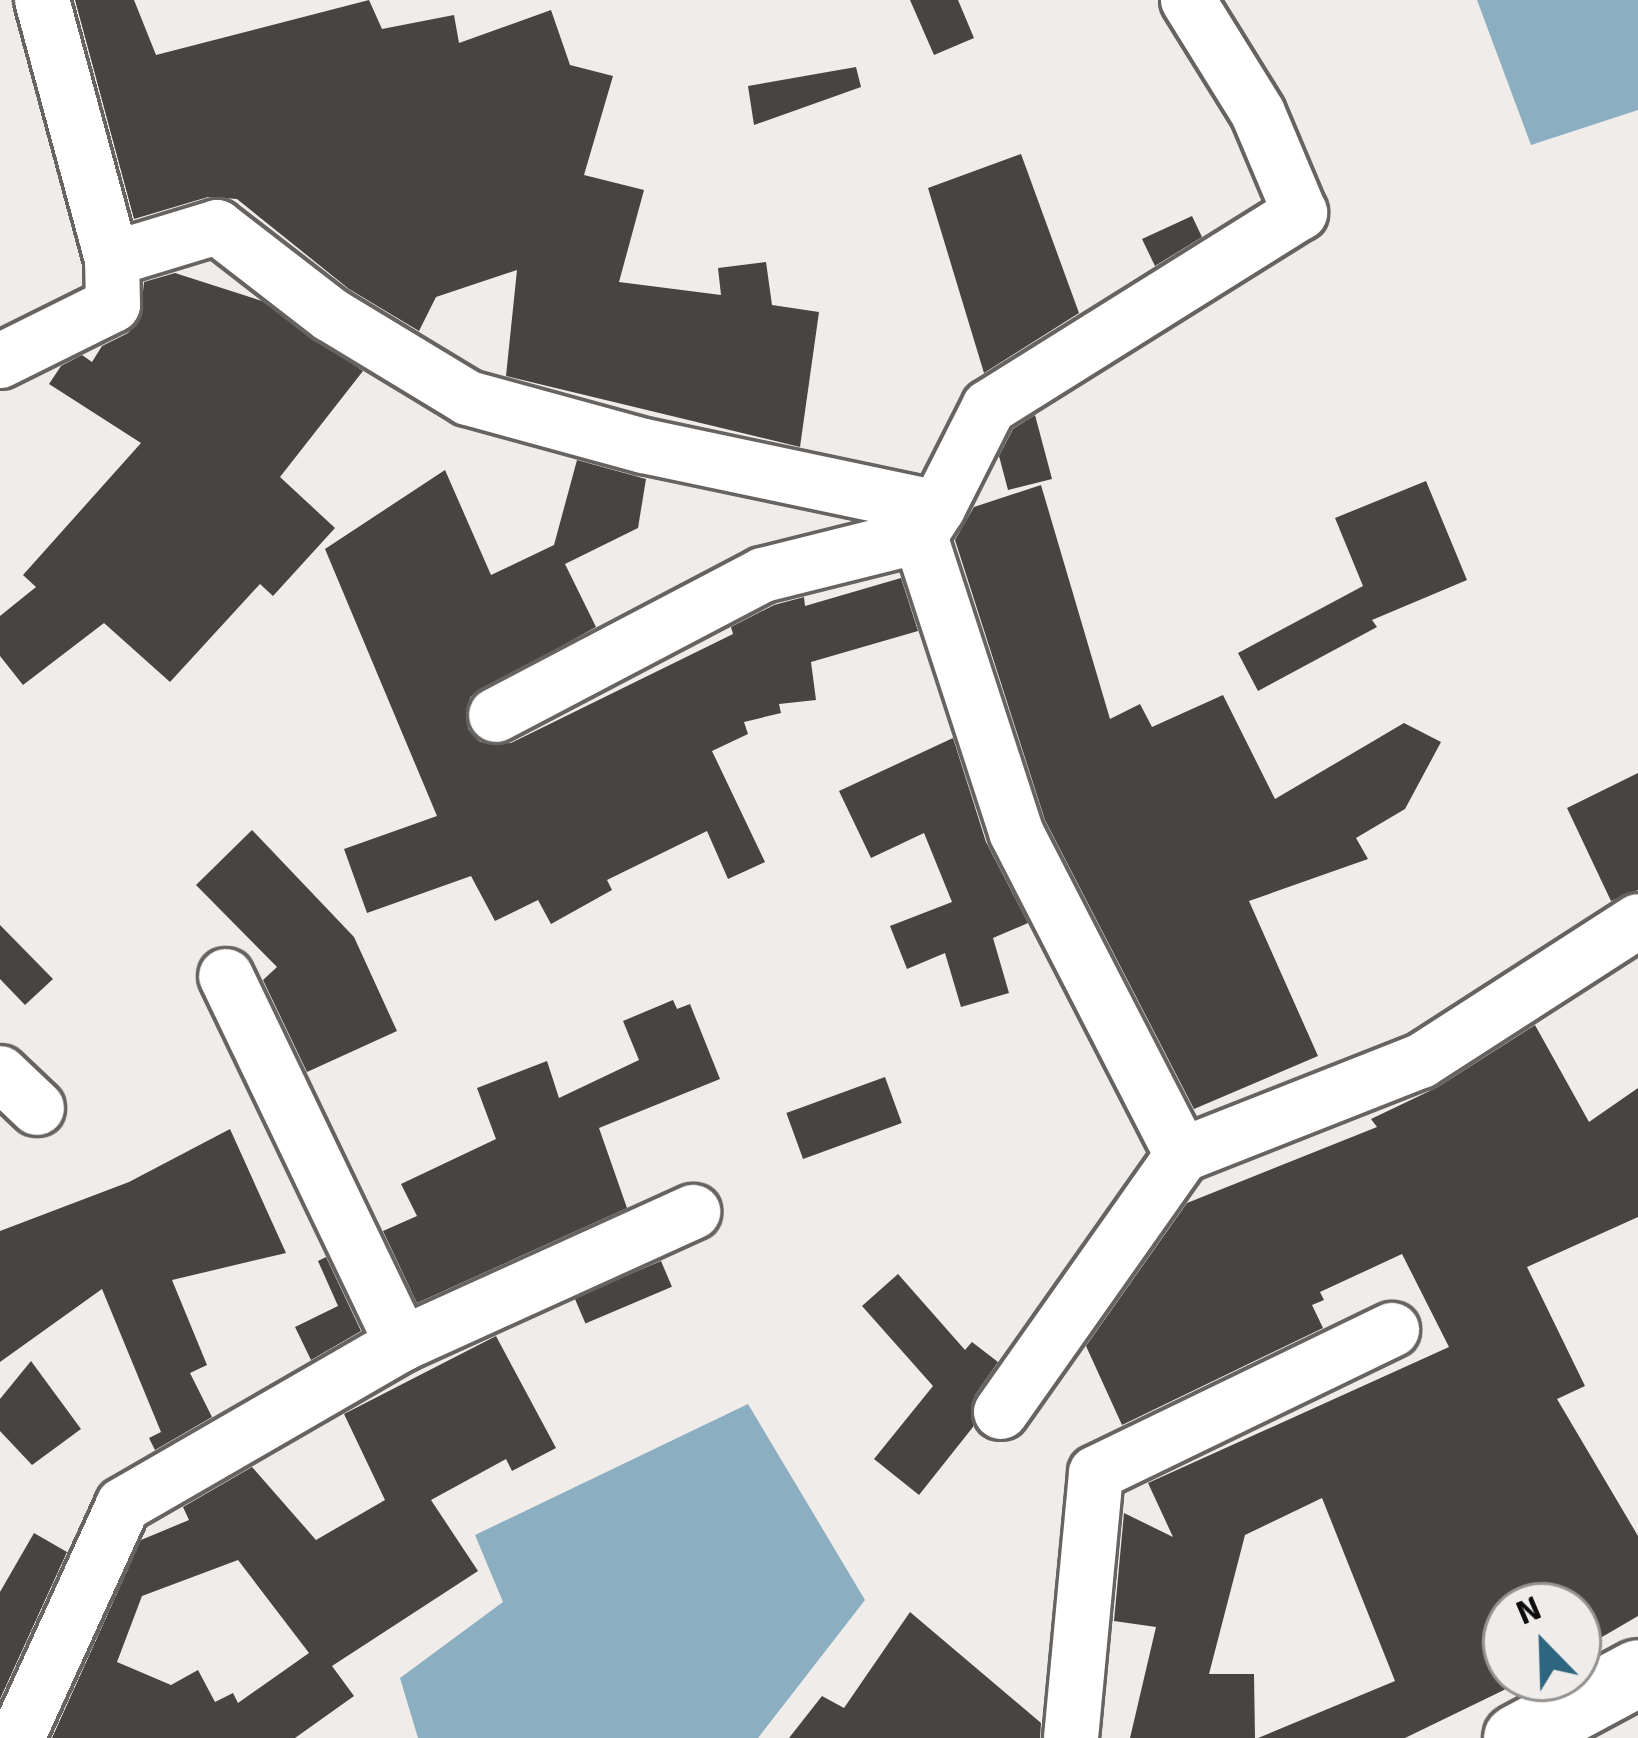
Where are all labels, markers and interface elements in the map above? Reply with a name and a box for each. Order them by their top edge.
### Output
north arrow [1482,1582,1602,1702]
text: N [1510,1588,1547,1635]

